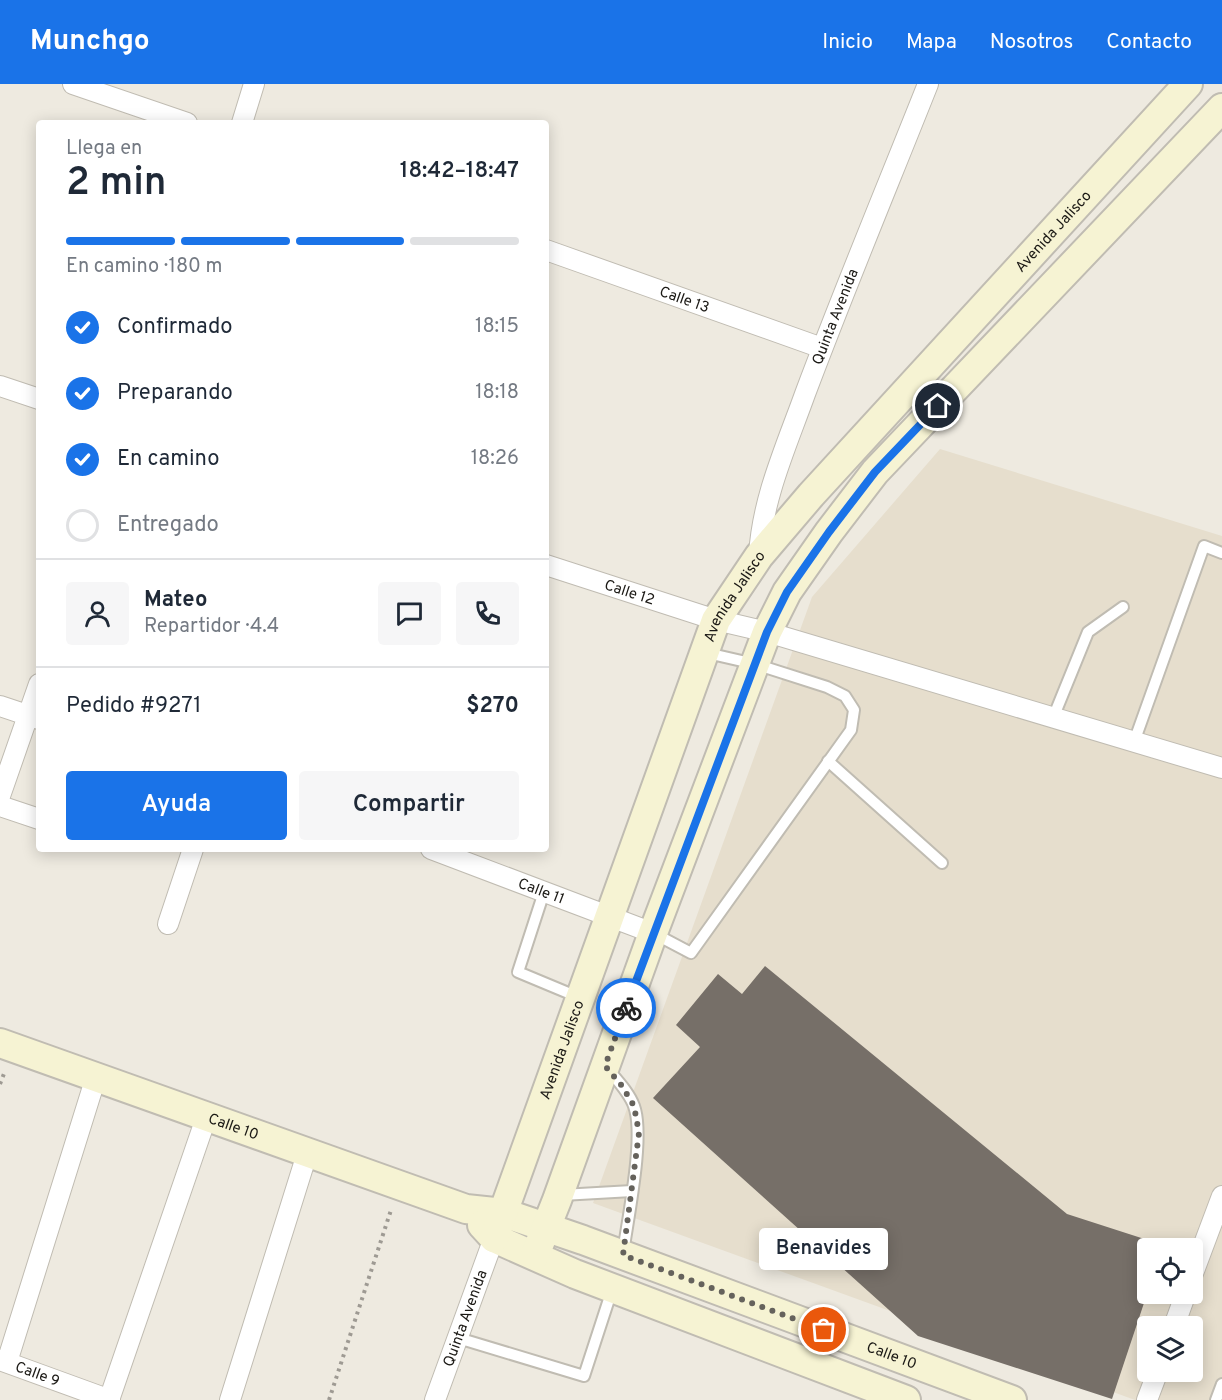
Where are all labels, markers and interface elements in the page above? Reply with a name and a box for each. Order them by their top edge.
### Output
text: Munchgo [30,24,150,60]
text: Inicio [822,29,873,56]
text: Mapa [906,29,957,56]
text: Nosotros [990,29,1073,56]
text: Contacto [1106,29,1192,56]
text: Llega en [66,136,142,162]
text: 18:42–18:47 [400,158,519,185]
text: 2 min [66,160,167,209]
street label: Avenida Jalisco [1012,187,1096,277]
text: En camino · 180 m [66,254,223,280]
street label: Quinta Avenida [809,266,864,368]
street label: Calle 13 [656,283,712,318]
icon: check [66,311,99,344]
text: Confirmado [117,314,233,341]
text: 18:15 [475,314,519,340]
icon: check [66,377,99,410]
text: Preparando [117,380,233,407]
text: 18:18 [475,380,519,406]
pin [912,380,963,431]
icon: home [921,389,954,422]
icon: check [66,443,99,476]
text: En camino [117,446,219,473]
text: 18:26 [471,446,519,472]
text: Entregado [117,512,219,539]
street label: Avenida Jalisco [701,548,770,645]
street label: Calle 12 [602,576,657,611]
button: person [66,582,129,645]
button: chat [378,582,441,645]
button: phone [456,582,519,645]
text: Mateo [144,587,207,614]
text: Repartidor · 4.4 [144,614,279,640]
text: Pedido #9271 [66,693,201,720]
text: $270 [466,693,519,720]
button: Ayuda [66,771,287,840]
button: Compartir [299,771,519,840]
street label: Calle 11 [515,875,567,910]
courier [596,978,656,1038]
icon: bike [610,992,643,1025]
street label: Avenida Jalisco [536,998,590,1102]
street label: Calle 10 [205,1110,261,1145]
callout: Benavides [760,1228,888,1270]
text: Benavides [776,1236,871,1262]
map controls [1137,1238,1203,1382]
button: locate [1137,1238,1203,1304]
street label: Quinta Avenida [440,1268,493,1370]
pin [798,1304,849,1355]
icon: bag [807,1313,840,1346]
button: layers [1137,1316,1203,1382]
street label: Calle 10 [863,1339,919,1375]
street label: Calle 9 [12,1358,62,1392]

